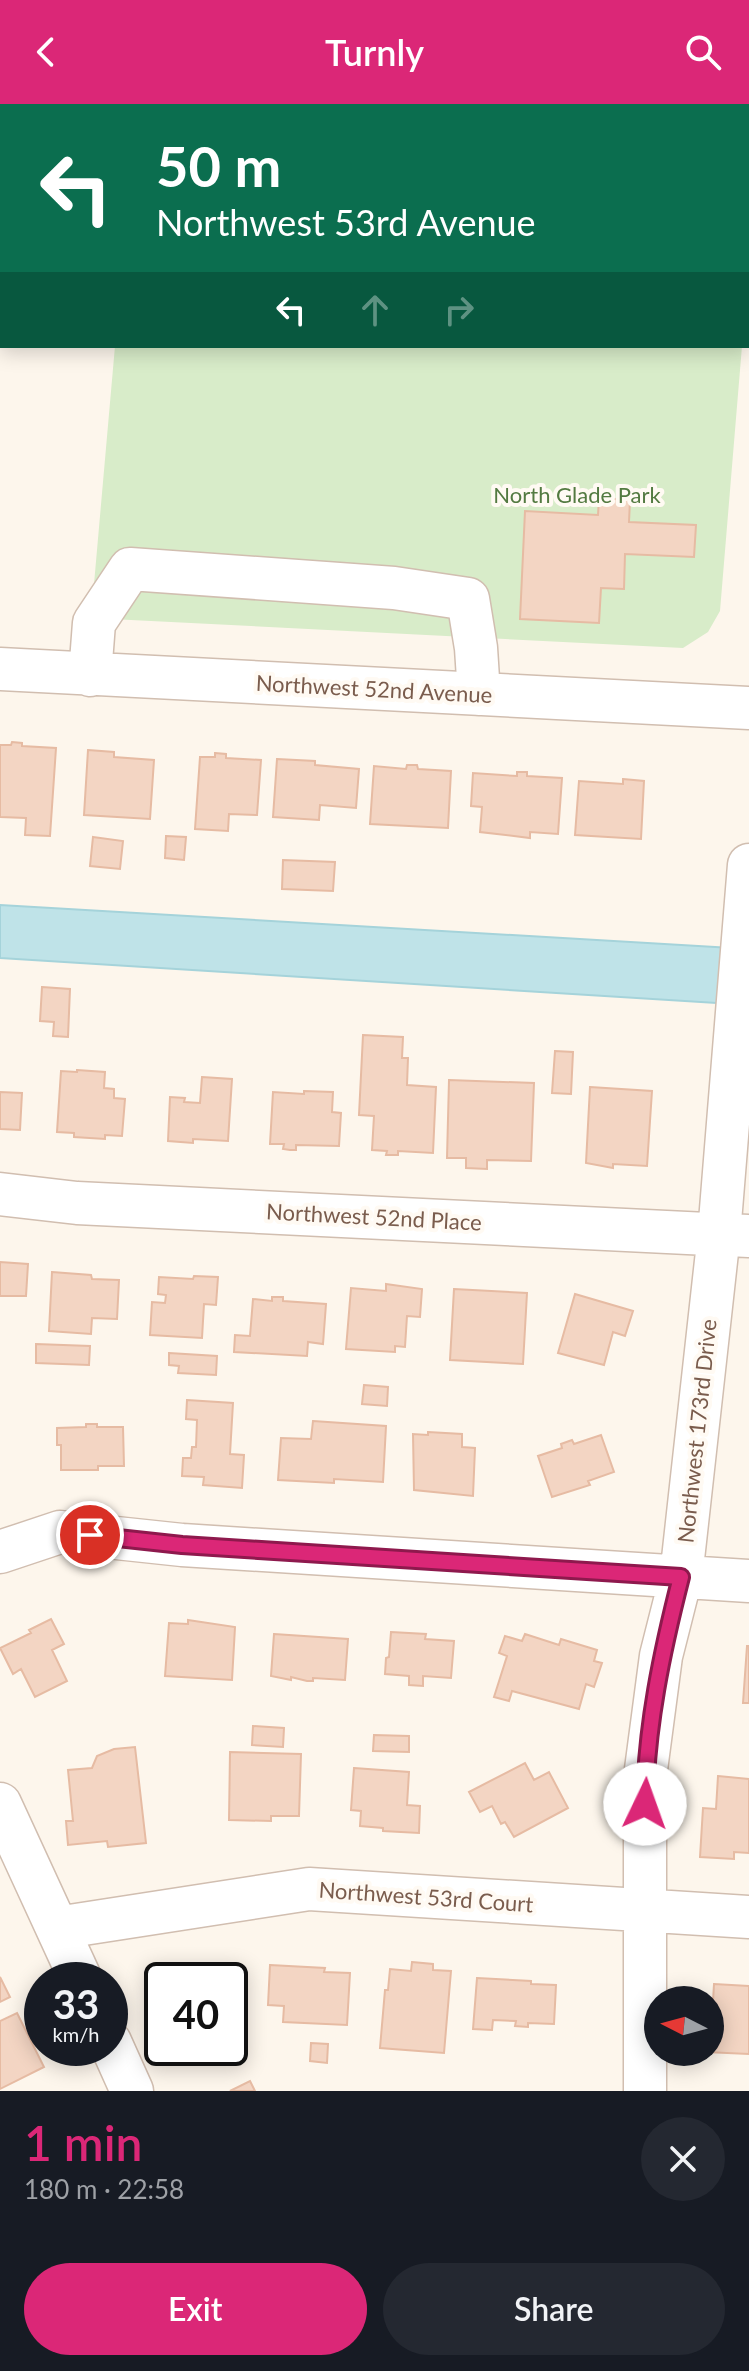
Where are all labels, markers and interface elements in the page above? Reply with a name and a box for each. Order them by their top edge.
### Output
icon: back [24,30,68,74]
text: Turnly [325,30,424,74]
icon: search [681,30,725,74]
text: 50 m [156,132,281,199]
icon: left [24,136,128,240]
text: Northwest 53rd Avenue [156,200,536,244]
icon: left [269,288,313,332]
icon: ahead [353,288,397,332]
icon: right [437,288,481,332]
park label: North Glade Park [493,481,662,508]
street label: Northwest 52nd Avenue [255,669,493,708]
street label: Northwest 52nd Place [266,1197,482,1236]
street label: Northwest 173rd Drive [671,1318,722,1544]
pin [56,1501,124,1569]
icon: arrive [68,1513,112,1557]
position arrow [603,1762,687,1846]
street label: Northwest 53rd Court [318,1876,534,1917]
speed limit sign: 40 [144,1962,248,2066]
text: 33 [53,1980,99,2028]
north arrow [644,1986,724,2066]
map controls [644,1986,724,2066]
text: km/h [53,2022,99,2046]
text: 1 min [24,2114,142,2171]
button: close [641,2117,725,2201]
text: 180 m · 22:58 [24,2173,184,2205]
button: Exit [24,2263,367,2355]
button: Share [383,2263,725,2355]

